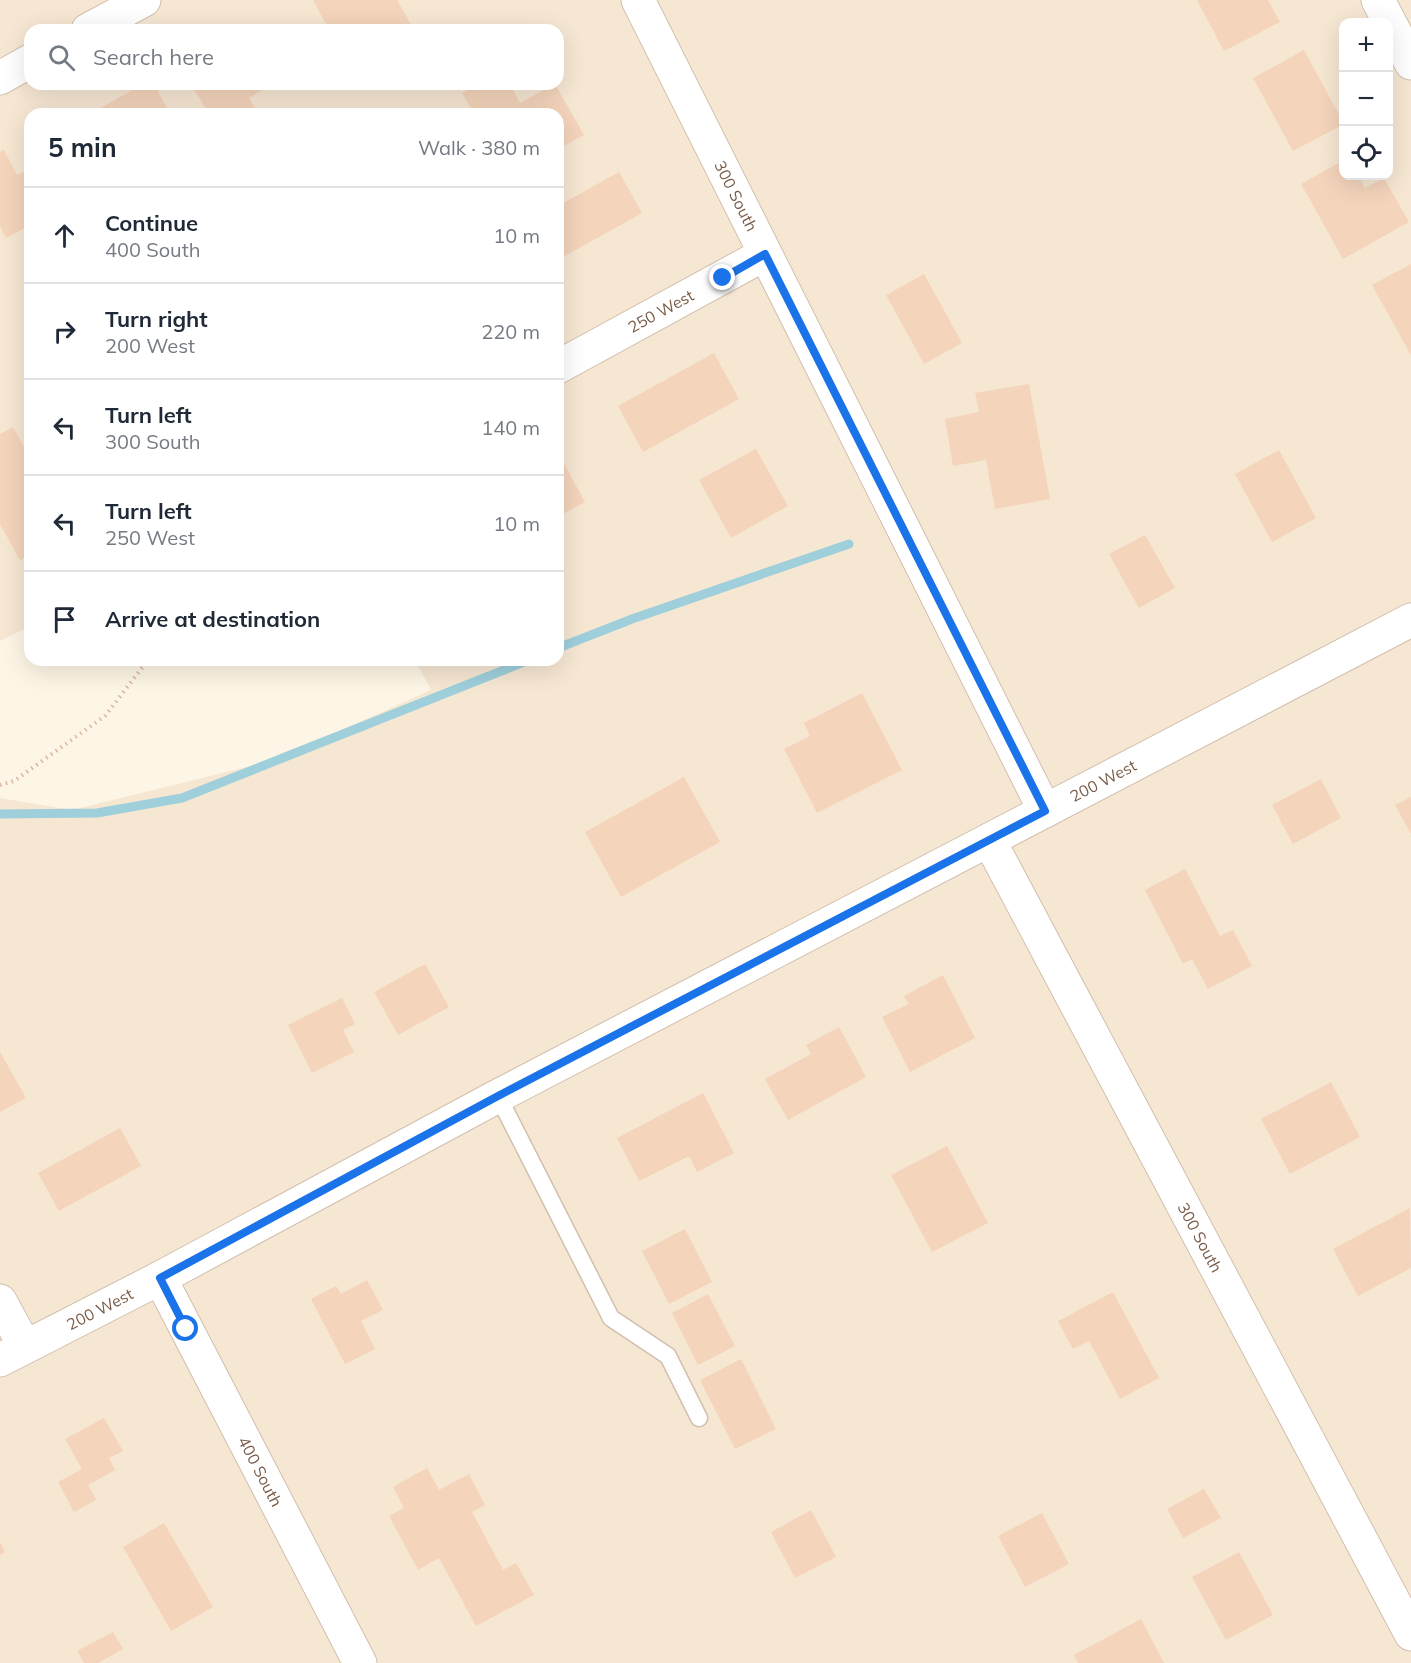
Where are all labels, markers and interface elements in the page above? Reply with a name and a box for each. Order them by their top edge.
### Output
map controls [1339,18,1393,180]
button: + [1339,18,1393,72]
search box [24,24,564,90]
icon: search [45,41,78,74]
text: Search here [93,43,214,71]
button: − [1339,72,1393,126]
button: locate [1339,126,1393,180]
text: 5 min [48,131,117,164]
text: Walk · 380 m [418,135,540,160]
street label: 300 South [710,157,762,234]
text: Continue [105,209,198,237]
icon: ahead [48,219,81,252]
text: 10 m [493,223,540,248]
text: 400 South [105,237,200,262]
route end [709,264,735,290]
street label: 250 West [624,285,697,337]
text: Turn right [105,305,208,333]
icon: right [48,315,81,348]
text: 220 m [481,319,540,344]
text: 200 West [105,333,195,358]
text: Turn left [105,401,192,429]
icon: left [48,411,81,444]
text: 140 m [481,415,540,440]
text: 300 South [105,429,200,454]
text: Turn left [105,497,192,525]
icon: left [48,507,81,540]
text: 10 m [493,511,540,536]
text: 250 West [105,525,195,550]
icon: arrive [48,603,81,636]
text: Arrive at destination [105,605,320,633]
street label: 200 West [1066,755,1140,806]
street label: 300 South [1173,1199,1227,1276]
street label: 200 West [63,1283,137,1334]
route start [172,1315,198,1341]
street label: 400 South [234,1433,287,1510]

